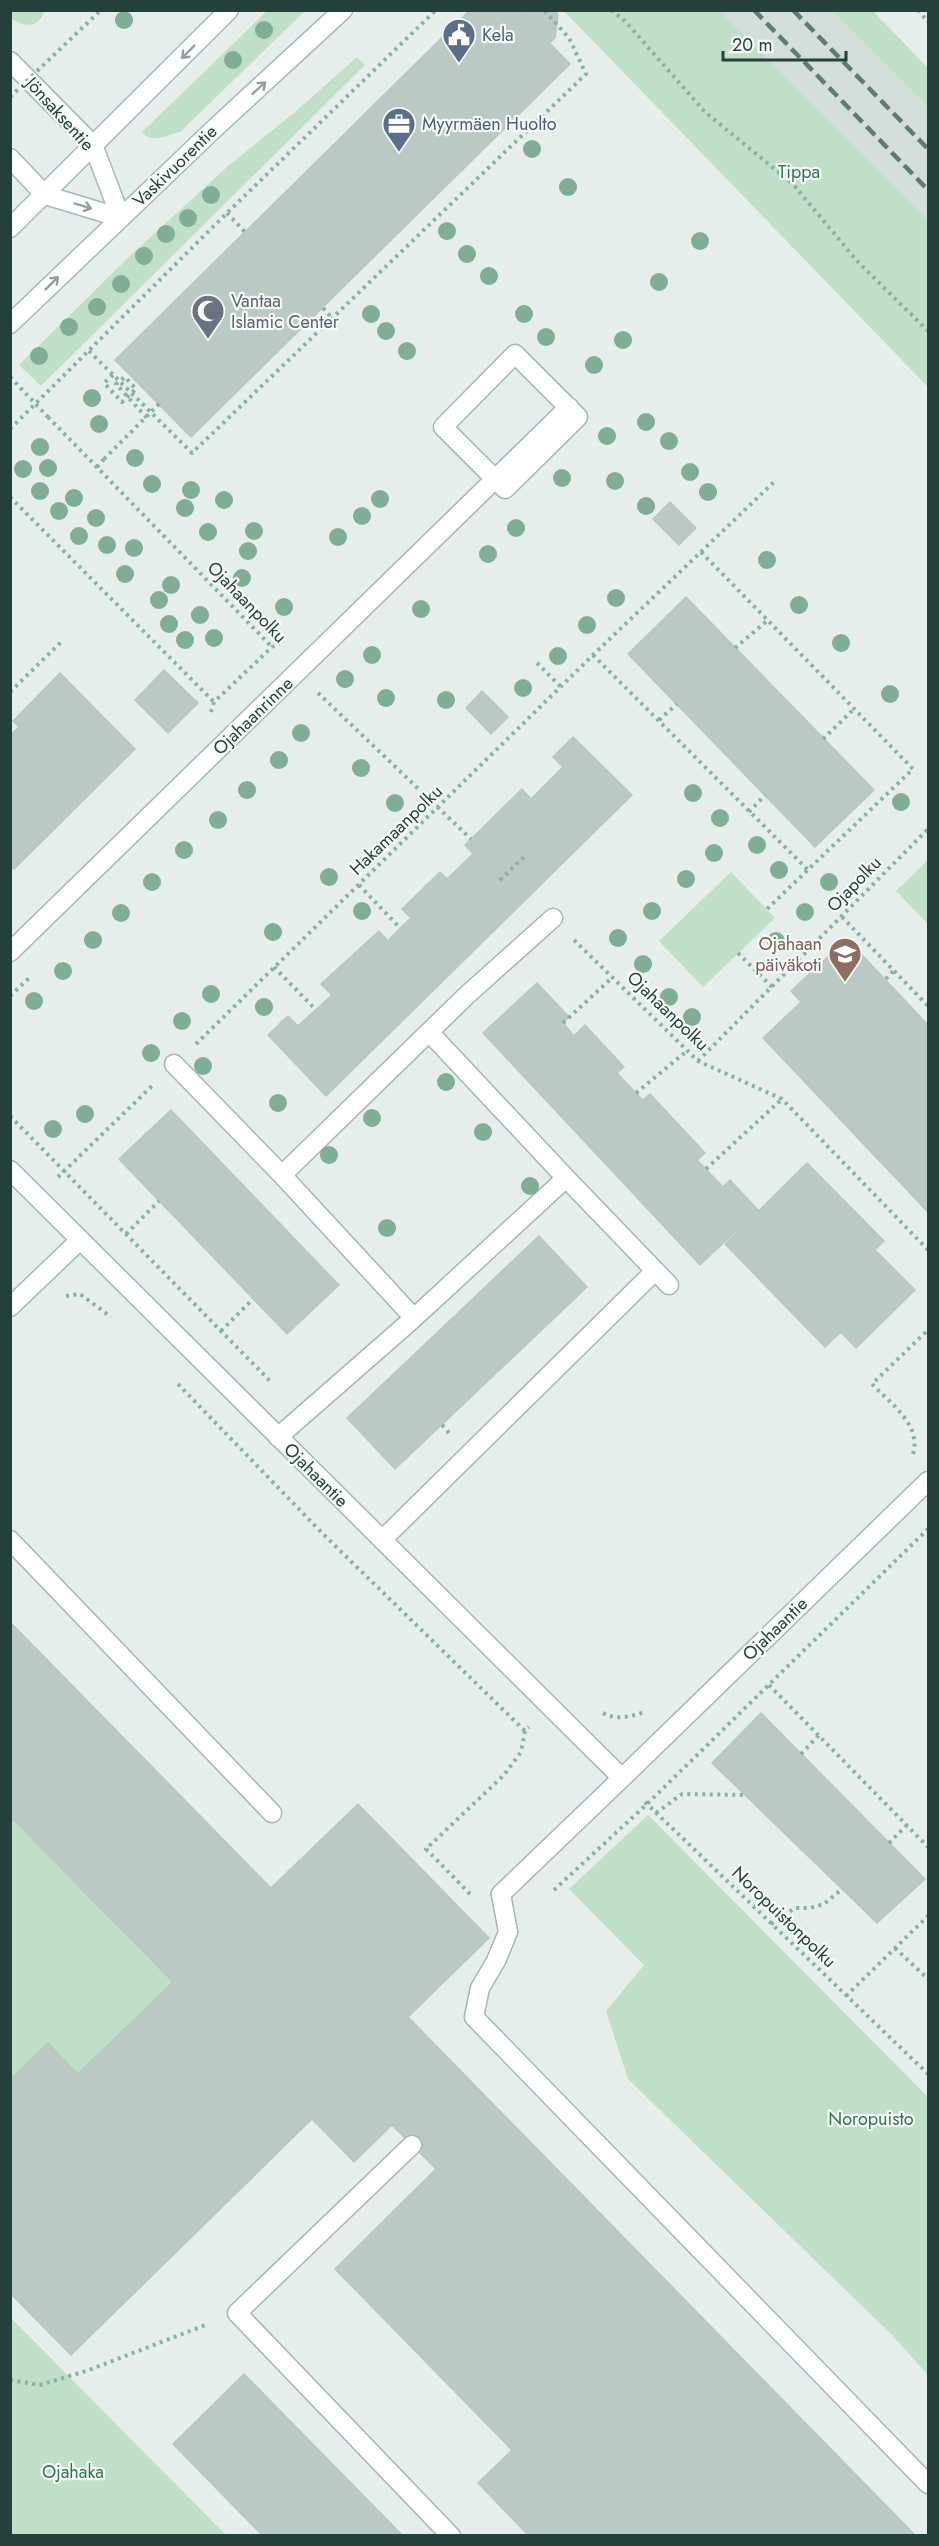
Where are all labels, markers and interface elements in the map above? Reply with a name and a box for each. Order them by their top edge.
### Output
public building icon: Kela [441,17,477,64]
place label: Kela [482,22,514,48]
scale bar [723,24,846,62]
text: 20 m [732,32,772,58]
one-way arrow [180,44,195,59]
street label: Jönsaksentie [18,70,100,157]
one-way arrow [252,81,267,95]
office icon: Myyrmäen Huolto [381,106,417,153]
place label: Myyrmäen Huolto [422,111,557,137]
street label: Vaskivuorentie [127,119,223,213]
park label: Tippa [778,159,820,185]
one-way arrow [73,201,92,212]
one-way arrow [44,276,59,291]
place label: Vantaa Islamic Center [231,288,340,335]
mosque icon: Vantaa Islamic Center [190,293,226,340]
street label: Ojahaanpolku [201,555,293,649]
street label: Ojahaanrinne [207,671,299,761]
street label: Hakamaanpolku [344,779,448,881]
street label: Ojapolku [821,850,887,918]
place label: Ojahaan päiväkoti [755,931,822,978]
school or university icon: Ojahaan päiväkoti [827,936,863,983]
street label: Ojahaanpolku [621,965,715,1057]
street label: Ojahaantie [278,1437,354,1513]
street label: Ojahaantie [737,1591,813,1667]
street label: Noropuistonpolku [726,1860,842,1974]
park label: Noropuisto [828,2106,914,2132]
park label: Ojahaka [42,2459,104,2485]

